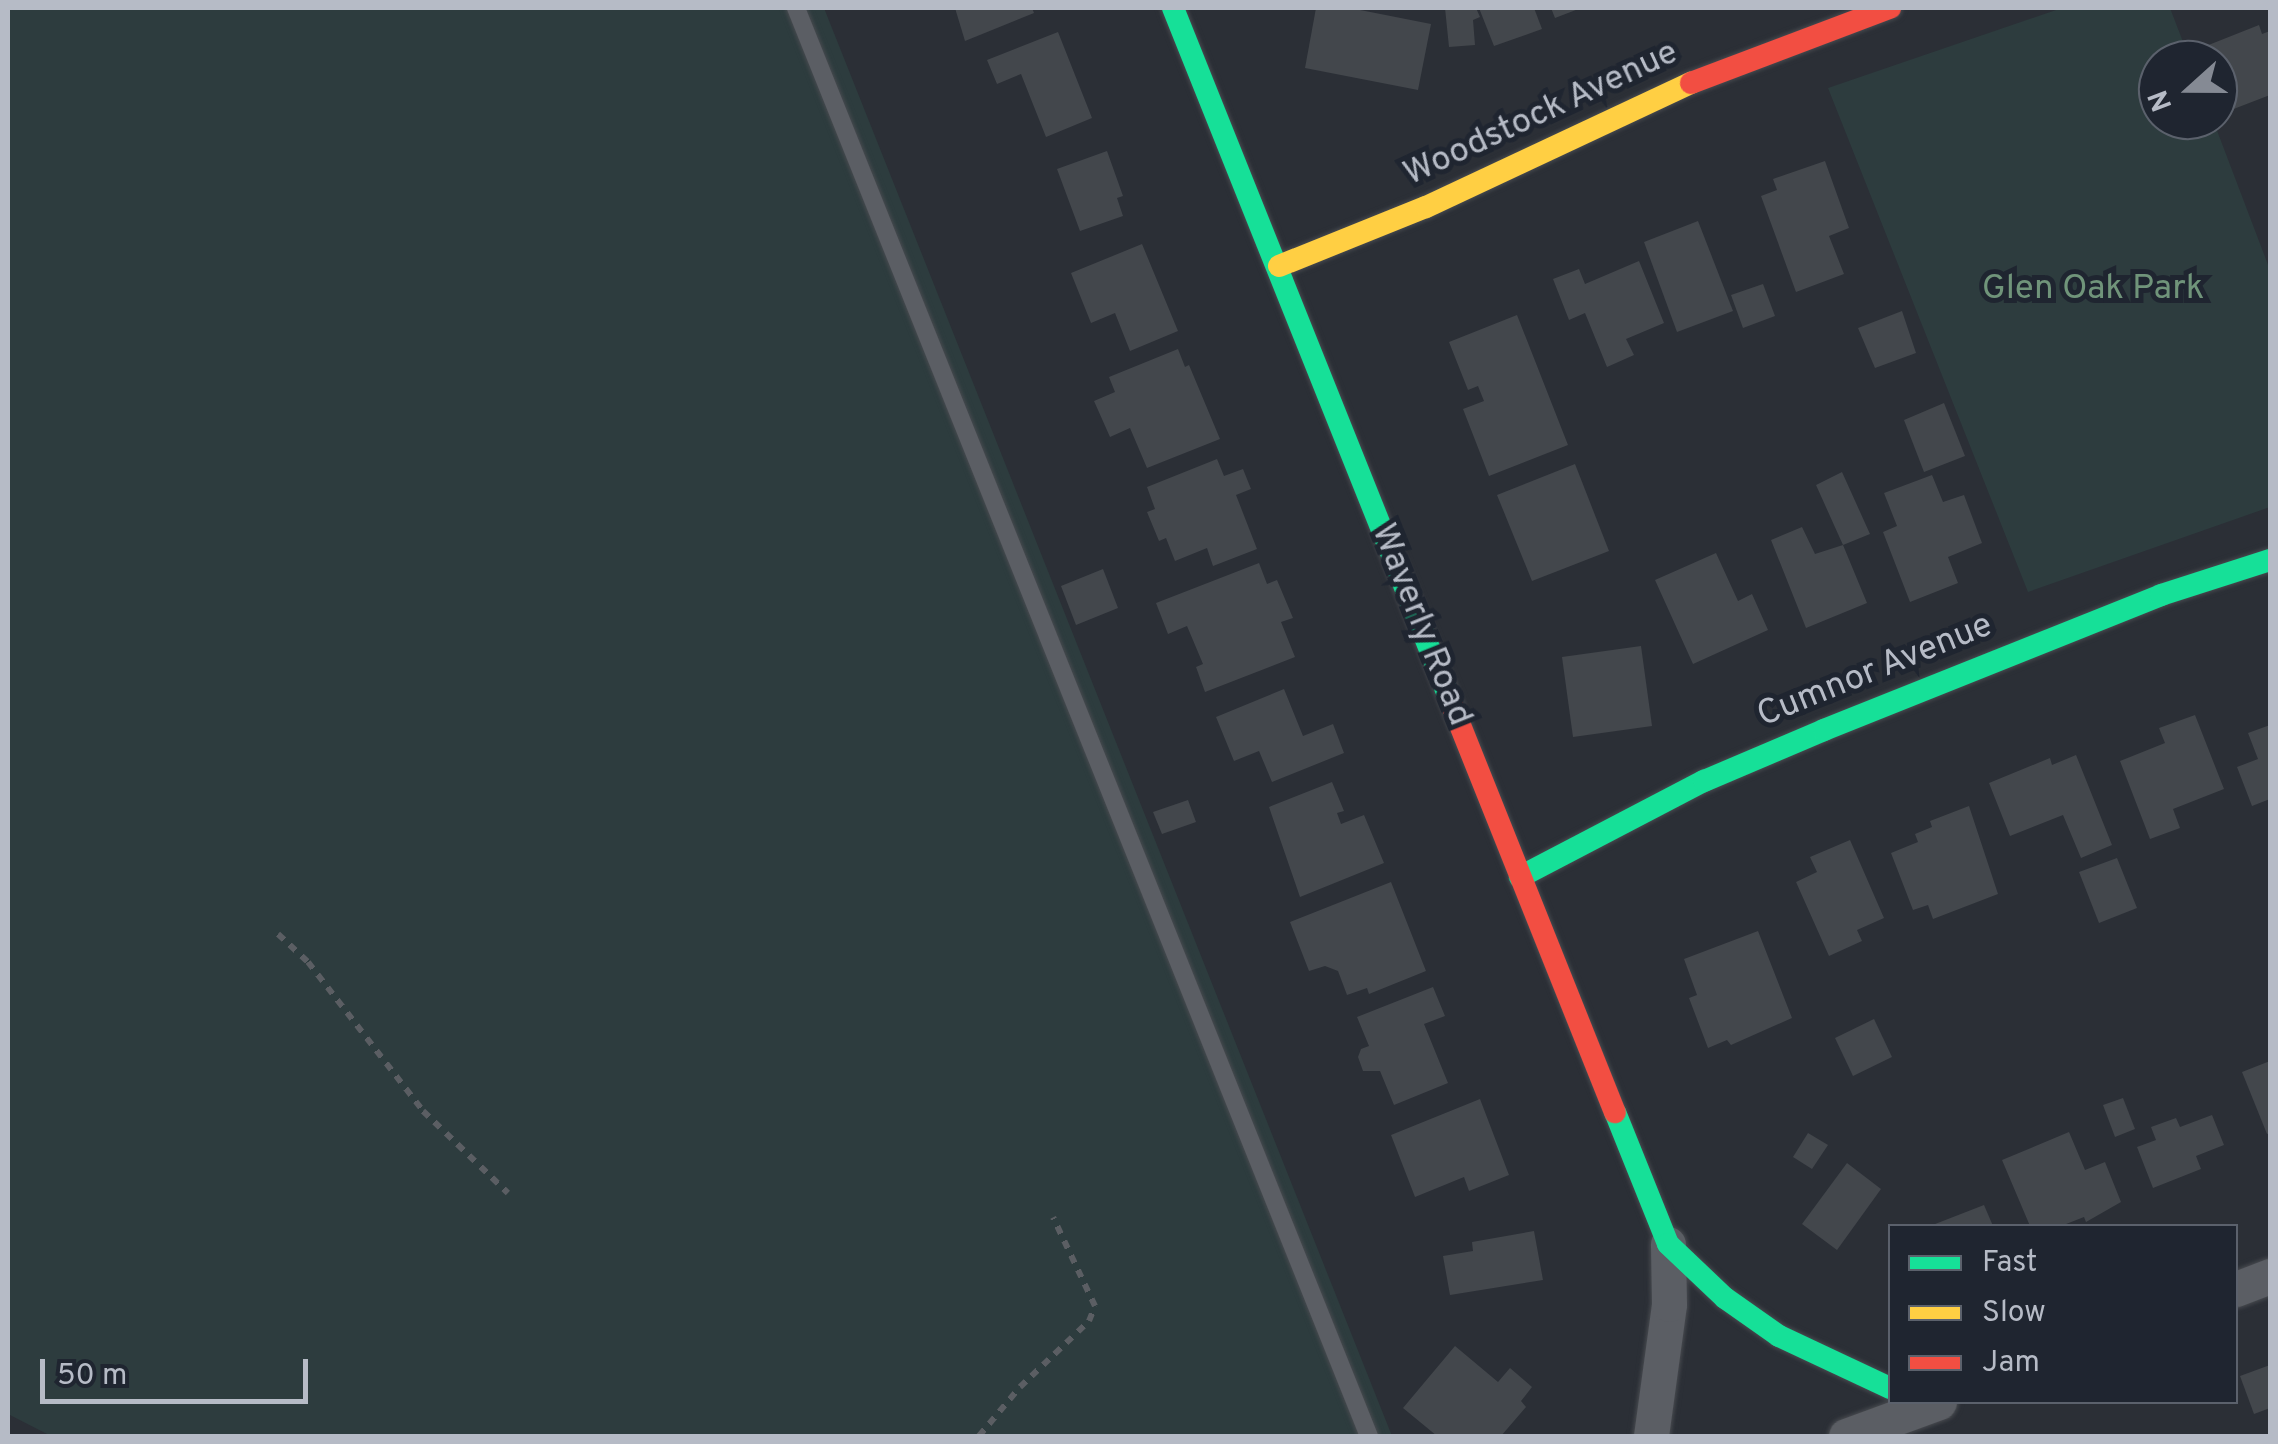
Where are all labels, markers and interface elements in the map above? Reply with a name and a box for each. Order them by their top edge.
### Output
street label: Woodstock Avenue [1397,32,1685,196]
north arrow [2138,40,2238,140]
text: N [2141,84,2182,116]
park label: Glen Oak Park [1982,268,2204,310]
street label: Waverly Road [1361,518,1481,732]
street label: Cumnor Avenue [1751,604,1999,738]
legend [1888,1224,2238,1404]
text: Fast [1982,1245,2037,1282]
text: Slow [1982,1295,2046,1332]
scale bar [45,1339,312,1401]
text: Jam [1982,1345,2040,1382]
text: 50 m [57,1358,127,1395]

